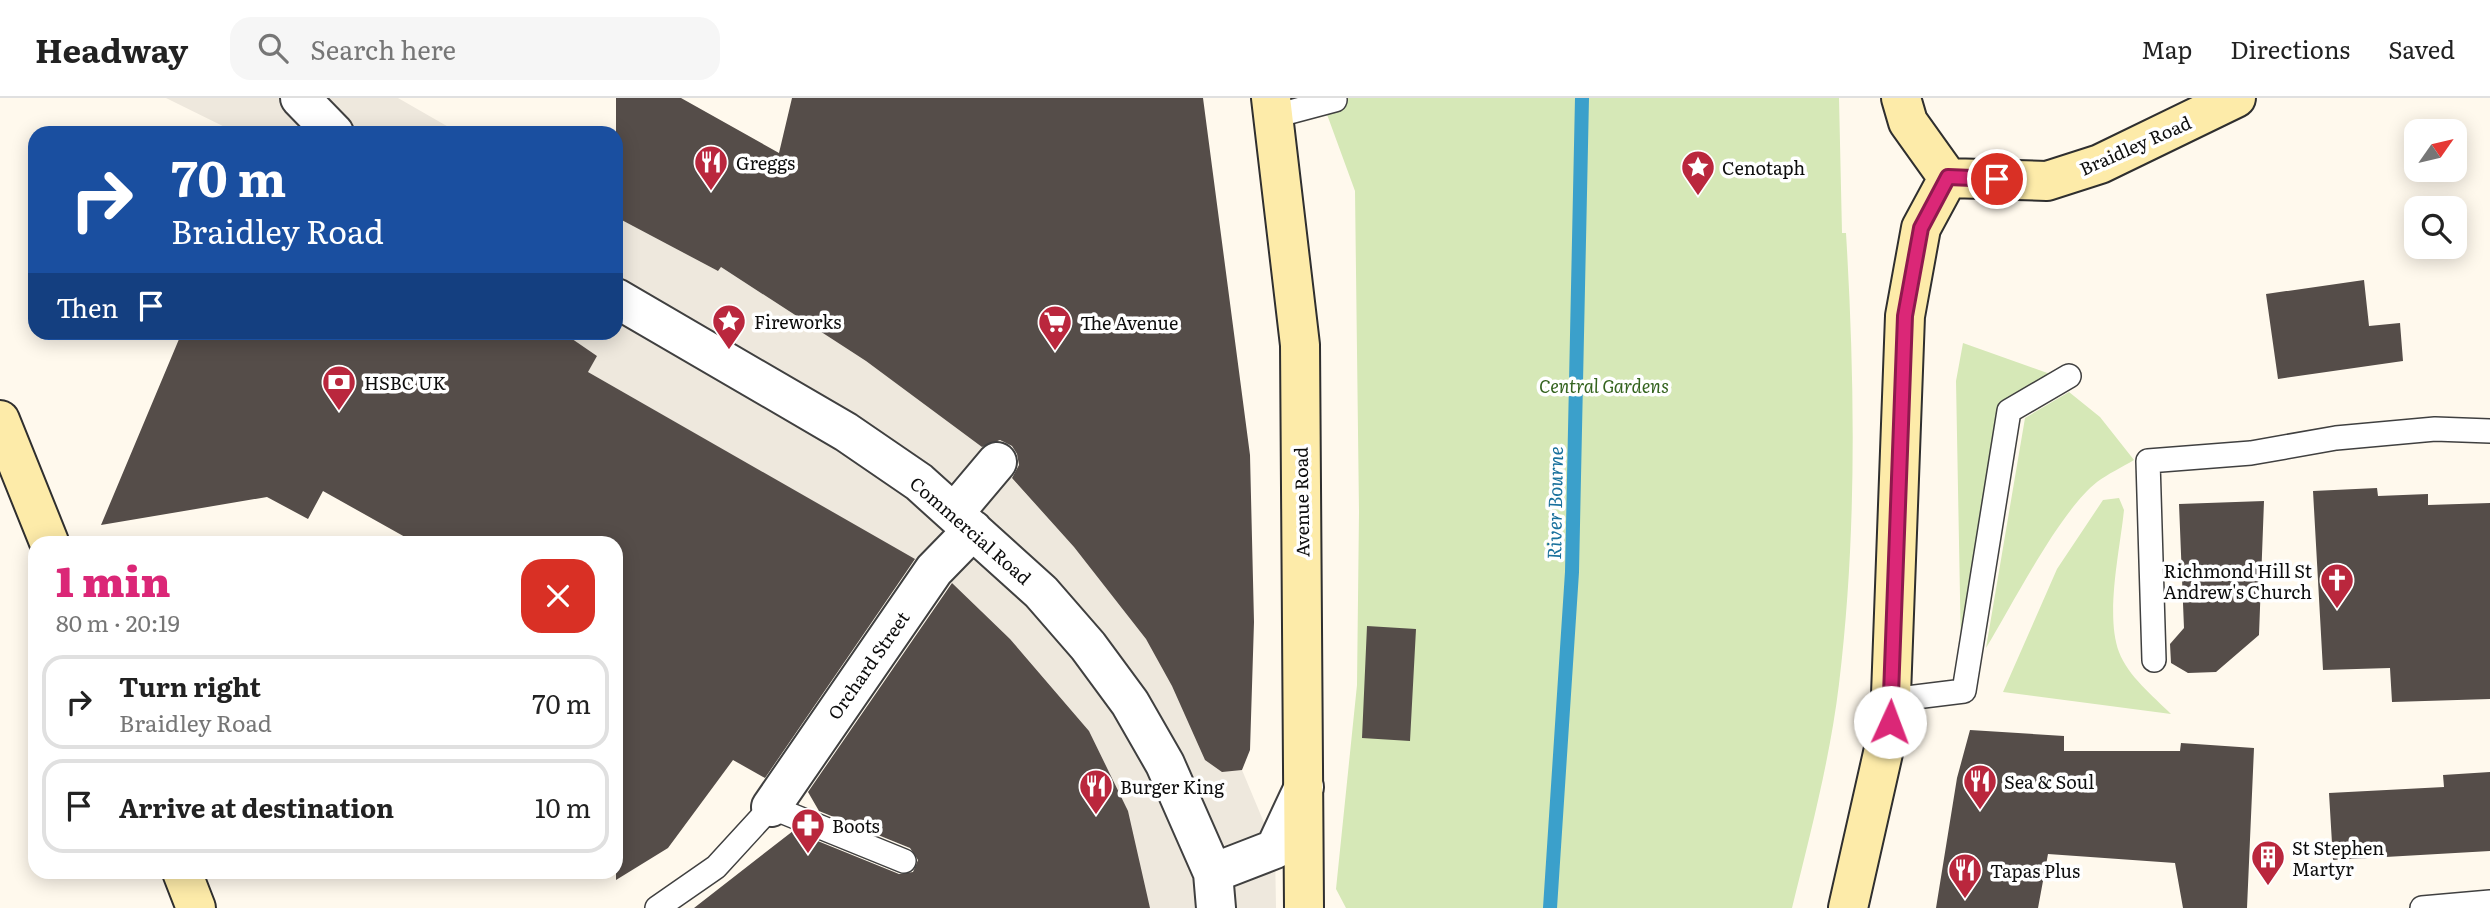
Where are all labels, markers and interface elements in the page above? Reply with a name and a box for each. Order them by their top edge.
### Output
search box [230,17,720,80]
text: Headway [35,24,188,73]
icon: search [254,29,292,67]
text: Search here [310,29,456,68]
text: Map [2141,31,2192,66]
text: Directions [2230,31,2350,66]
text: Saved [2388,31,2455,66]
street label: Braidley Road [2075,108,2195,182]
north arrow [2404,119,2468,182]
map controls [2404,119,2467,259]
text: 70 m [171,139,286,212]
restaurant icon: Greggs [692,143,730,192]
place icon: Cenotaph [1679,148,1717,197]
place label: Greggs [736,149,795,176]
pin [1967,149,2027,209]
icon: right [56,154,147,245]
place label: Cenotaph [1722,154,1805,181]
icon: arrive [1978,160,2016,198]
button: search [2404,196,2467,259]
text: Braidley Road [171,206,384,254]
text: Then [56,287,118,326]
icon: arrive [132,287,170,325]
place icon: Fireworks [710,302,748,351]
supermarket icon: The Avenue [1036,303,1074,352]
place label: Fireworks [754,308,841,335]
place label: The Avenue [1080,309,1178,336]
bank icon: HSBC UK [320,363,358,412]
place label: HSBC UK [364,369,447,396]
park label: Central Gardens [1539,372,1669,399]
water label: River Bourne [1539,446,1569,560]
street label: Avenue Road [1287,447,1315,557]
street label: Commercial Road [904,470,1038,590]
text: 1 min [56,548,171,610]
place label: Richmond Hill St Andrew's Church [2164,557,2313,605]
button: close [521,559,595,633]
church icon: Richmond Hill St Andrew's Church [2318,561,2356,610]
text: 80 m · 20:19 [56,605,180,639]
street label: Orchard Street [821,605,916,725]
text: Turn right [119,666,261,705]
icon: right [60,683,98,721]
text: 70 m [532,683,591,722]
position arrow [1853,685,1927,759]
text: Braidley Road [119,705,272,739]
restaurant icon: Sea & Soul [1961,762,1999,811]
restaurant icon: Burger King [1077,767,1115,816]
place label: Sea & Soul [2004,768,2094,795]
place label: Burger King [1120,773,1225,800]
icon: arrive [60,787,98,825]
text: Arrive at destination [119,787,394,826]
text: 10 m [535,787,591,826]
pharmacy icon: Boots [789,806,827,855]
place label: Boots [832,812,880,839]
place label: St Stephen Martyr [2292,834,2384,882]
building icon: St Stephen Martyr [2249,838,2287,887]
restaurant icon: Tapas Plus [1946,851,1984,900]
place label: Tapas Plus [1990,857,2080,884]

